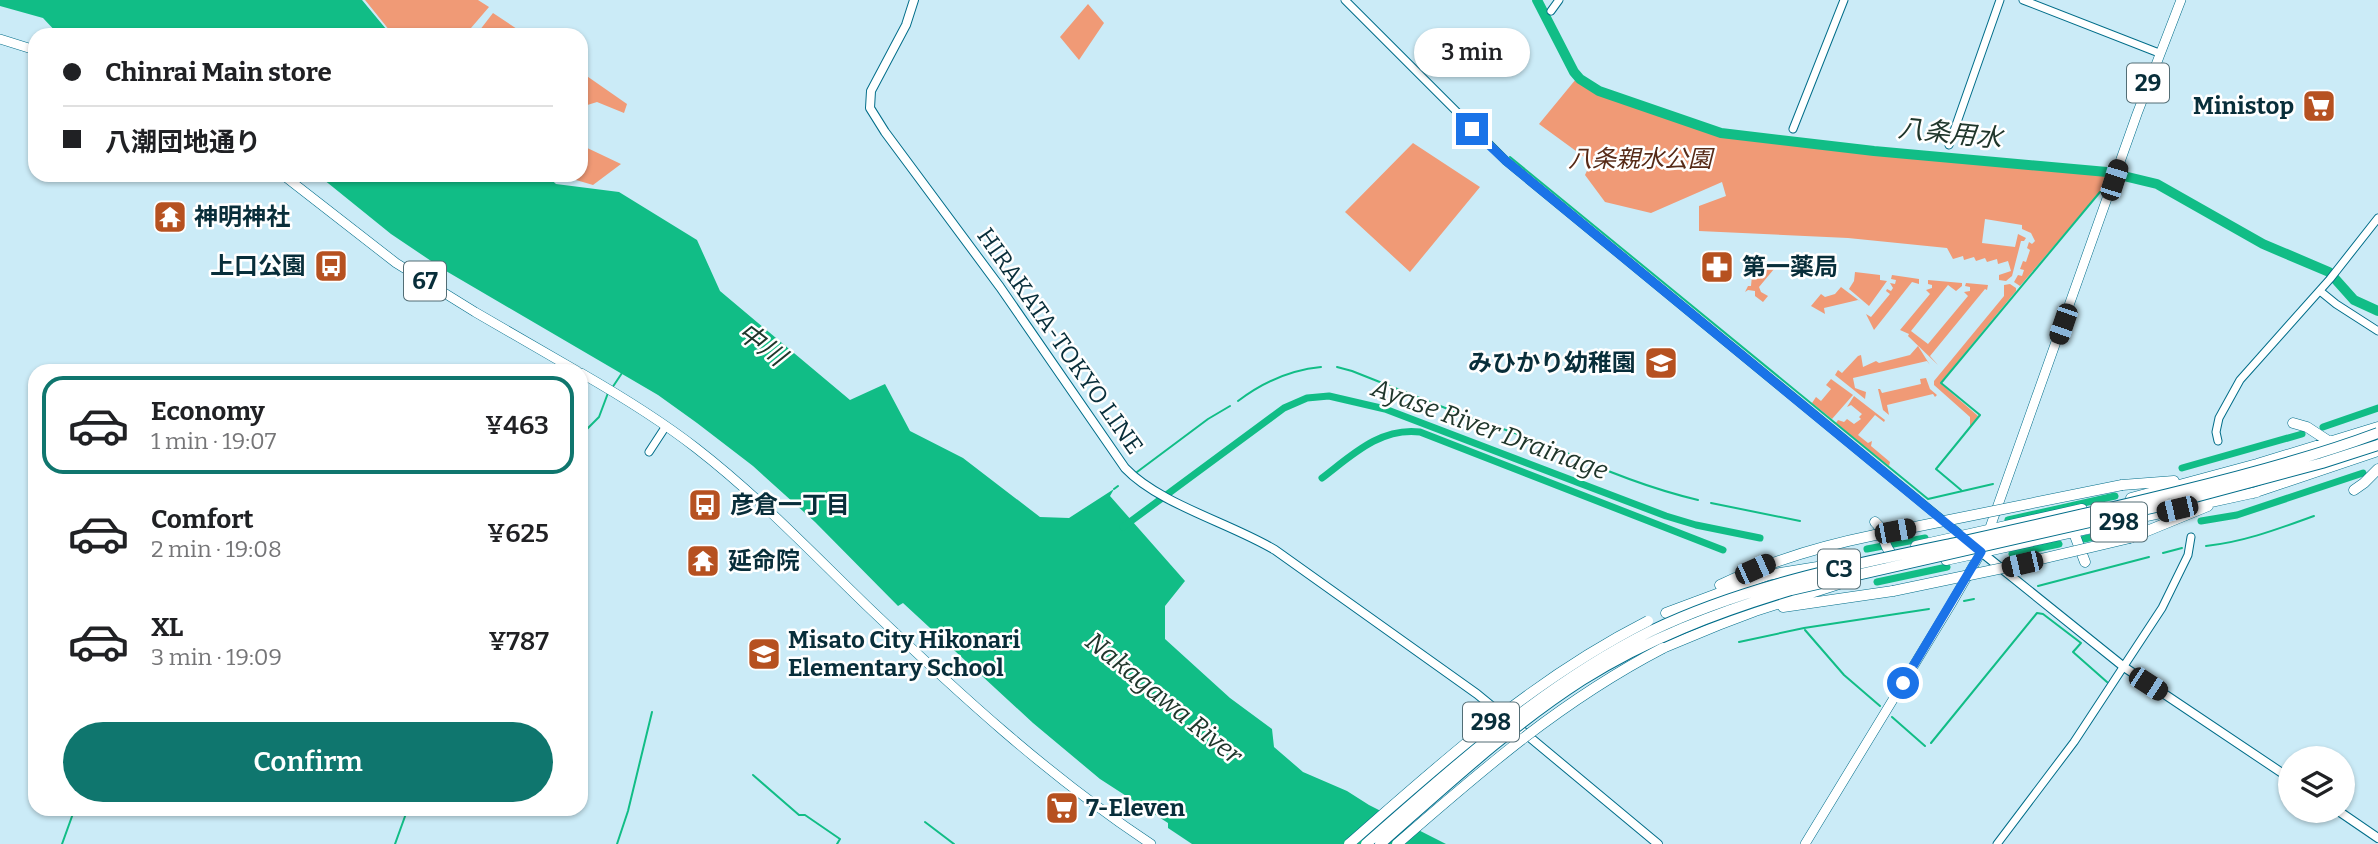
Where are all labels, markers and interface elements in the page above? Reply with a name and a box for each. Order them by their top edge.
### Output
callout: 3 min [1414,27,1530,76]
text: 3 min [1441,38,1503,66]
text: Chinrai Main store [105,57,332,88]
road number: 29 [2127,64,2169,102]
supermarket icon: Ministop [2300,87,2338,125]
place label: Ministop [2193,92,2294,120]
route end [1456,113,1488,145]
water label: 八条用水 [1897,113,2006,155]
text: 八潮団地通り [105,127,261,158]
park label: 八条親水公園 [1568,145,1715,173]
car [2098,157,2131,203]
temple icon: 神明神社 [151,198,189,236]
place label: 神明神社 [194,203,290,231]
street label: HIRAKATA-TOKYO LINE [971,223,1149,459]
bus stop icon: 上口公園 [312,247,350,285]
pharmacy icon: 第一薬局 [1698,248,1736,286]
place label: 上口公園 [210,252,306,280]
place label: 第一薬局 [1742,253,1838,281]
road number: 67 [404,262,446,300]
car [2047,301,2080,347]
water label: 中川 [732,316,794,374]
school or university icon: みひかり幼稚園 [1642,344,1680,382]
place label: みひかり幼稚園 [1468,349,1636,377]
water label: Ayase River Drainage [1367,372,1612,487]
icon: car [67,394,130,457]
text: Economy [151,396,265,427]
text: ¥463 [485,410,549,441]
text: 1 min · 19:07 [151,427,276,455]
bus stop icon: 彦倉一丁目 [686,486,724,524]
place label: 彦倉一丁目 [730,491,850,519]
car [2155,494,2200,524]
icon: car [67,502,130,565]
road number: 298 [2091,502,2147,542]
text: Comfort [151,504,254,535]
car [1873,517,1918,545]
text: ¥625 [487,518,549,549]
text: 2 min · 19:08 [151,535,282,563]
temple icon: 延命院 [684,542,722,580]
place label: 延命院 [728,547,800,575]
car [2000,549,2045,579]
road number: C3 [1818,550,1860,589]
car [1732,551,1779,587]
icon: car [67,610,130,673]
text: XL [151,612,183,643]
text: ¥787 [488,626,549,657]
place label: Misato City Hikonari Elementary School [788,626,1020,682]
water label: Nakagawa River [1079,626,1249,772]
school or university icon: Misato City Hikonari Elementary School [745,635,783,673]
text: 3 min · 19:09 [151,643,282,671]
car [2125,664,2172,704]
route start [1887,667,1919,699]
road number: 298 [1463,702,1519,742]
button: Confirm [63,722,553,802]
map controls [2278,746,2355,823]
button: layers [2278,746,2355,823]
supermarket icon: 7-Eleven [1043,789,1081,827]
place label: 7-Eleven [1086,794,1185,822]

